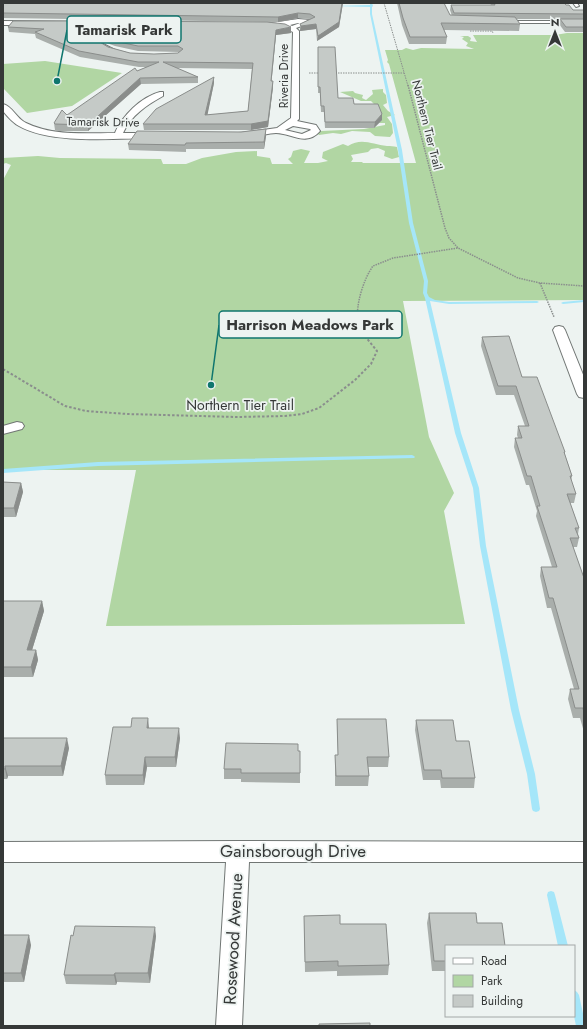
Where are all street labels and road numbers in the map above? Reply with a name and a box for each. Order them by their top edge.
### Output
street label: Riveria Drive [275,44,293,108]
street label: Northern Tier Trail [407,78,447,172]
street label: Tamarisk Drive [66,112,140,132]
street label: Northern Tier Trail [186,395,294,415]
street label: Gainsborough Drive [220,839,366,863]
street label: Rosewood Avenue [218,872,248,1005]

